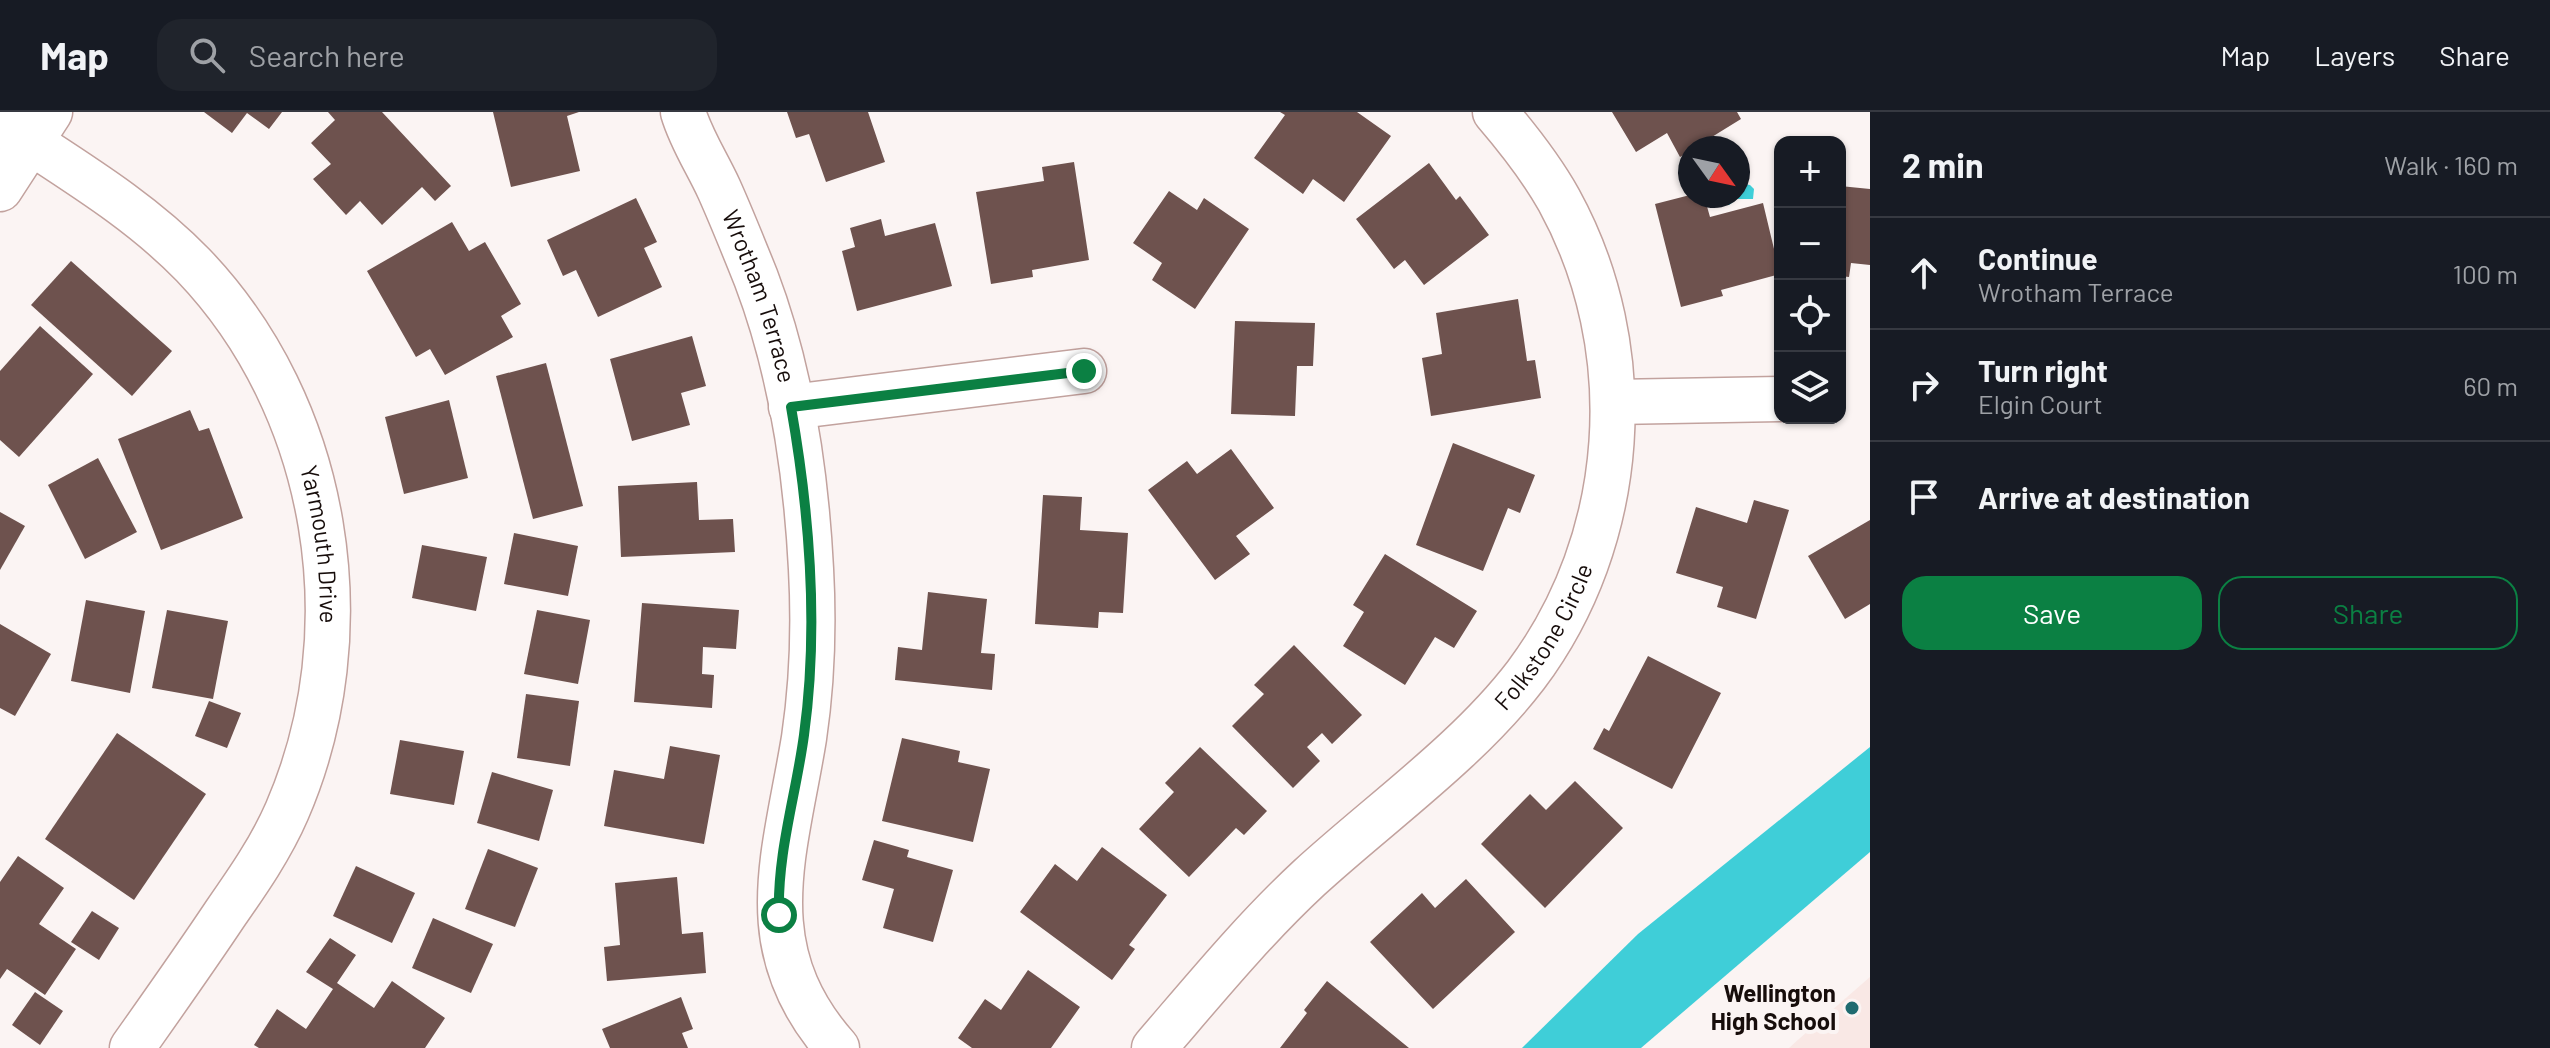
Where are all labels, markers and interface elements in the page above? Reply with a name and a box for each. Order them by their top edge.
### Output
search box [157,19,717,91]
text: Map [40,32,109,78]
icon: search [185,33,229,77]
text: Search here [249,37,405,73]
text: Map [2220,38,2270,72]
text: Layers [2314,38,2395,72]
text: Share [2439,38,2510,72]
north arrow [1678,136,1750,208]
map controls [1774,136,1846,424]
button: + [1774,136,1846,208]
text: 2 min [1902,144,1984,185]
text: Walk · 160 m [2384,149,2518,180]
street label: Wrotham Terrace [717,205,803,385]
button: − [1774,208,1846,280]
text: Continue [1978,240,2098,276]
icon: ahead [1902,251,1946,295]
text: 100 m [2453,258,2518,289]
text: Wrotham Terrace [1978,276,2174,307]
button: locate [1774,280,1846,352]
button: layers [1774,352,1846,424]
text: Turn right [1978,352,2108,388]
route end [1066,353,1102,389]
icon: right [1902,363,1946,407]
text: 60 m [2463,370,2518,401]
text: Elgin Court [1978,388,2103,419]
street label: Yarmouth Drive [295,462,344,624]
icon: arrive [1902,475,1946,519]
text: Arrive at destination [1978,479,2250,515]
street label: Folkstone Circle [1488,559,1598,715]
button: Save [1902,576,2202,650]
button: Share [2218,576,2518,650]
route start [761,897,797,933]
place label: Wellington High School [1711,978,1836,1035]
marker: Wellington High School [1843,999,1861,1017]

